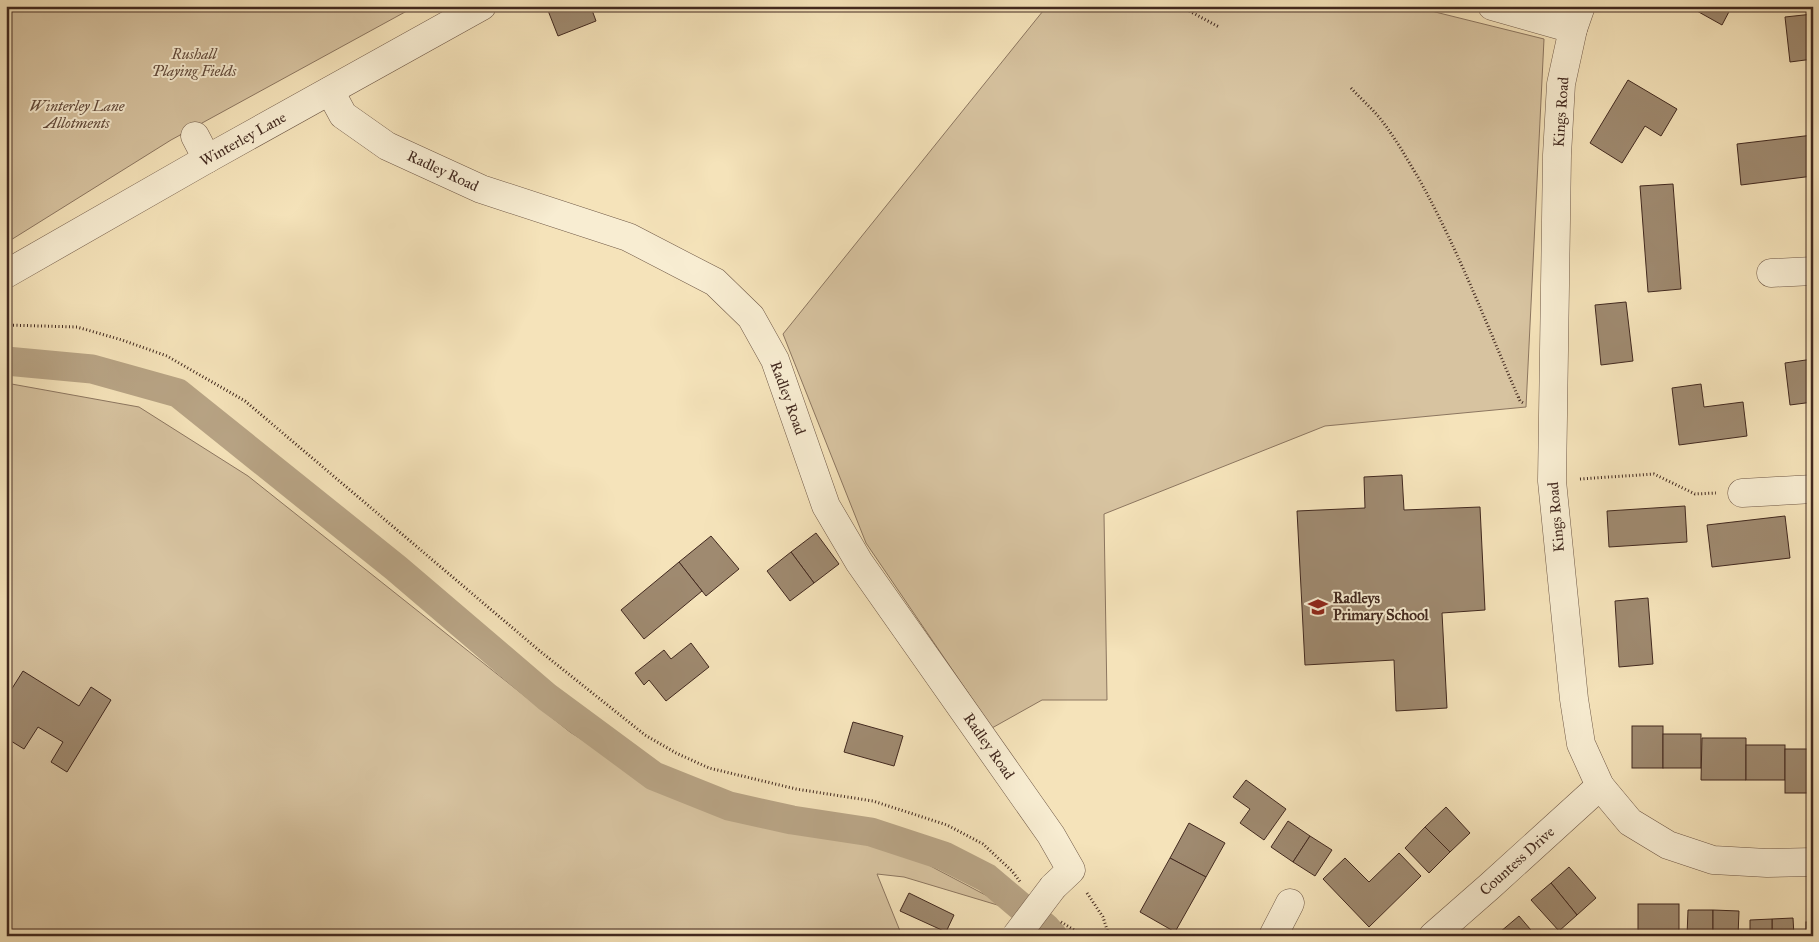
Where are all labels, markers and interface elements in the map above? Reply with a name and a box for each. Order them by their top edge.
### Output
park label: Rushall Playing Fields [152,45,237,80]
street label: Kings Road [1550,76,1572,148]
park label: Winterley Lane Allotments [30,97,125,132]
street label: Winterley Lane [197,108,289,170]
street label: Radley Road [404,147,482,196]
street label: Radley Road [766,359,810,438]
street label: Kings Road [1544,481,1568,553]
place label: Radleys Primary School [1333,589,1430,625]
school or university icon: Radleys Primary School [1307,596,1329,618]
street label: Radley Road [960,709,1019,783]
street label: Countess Drive [1476,823,1558,899]

